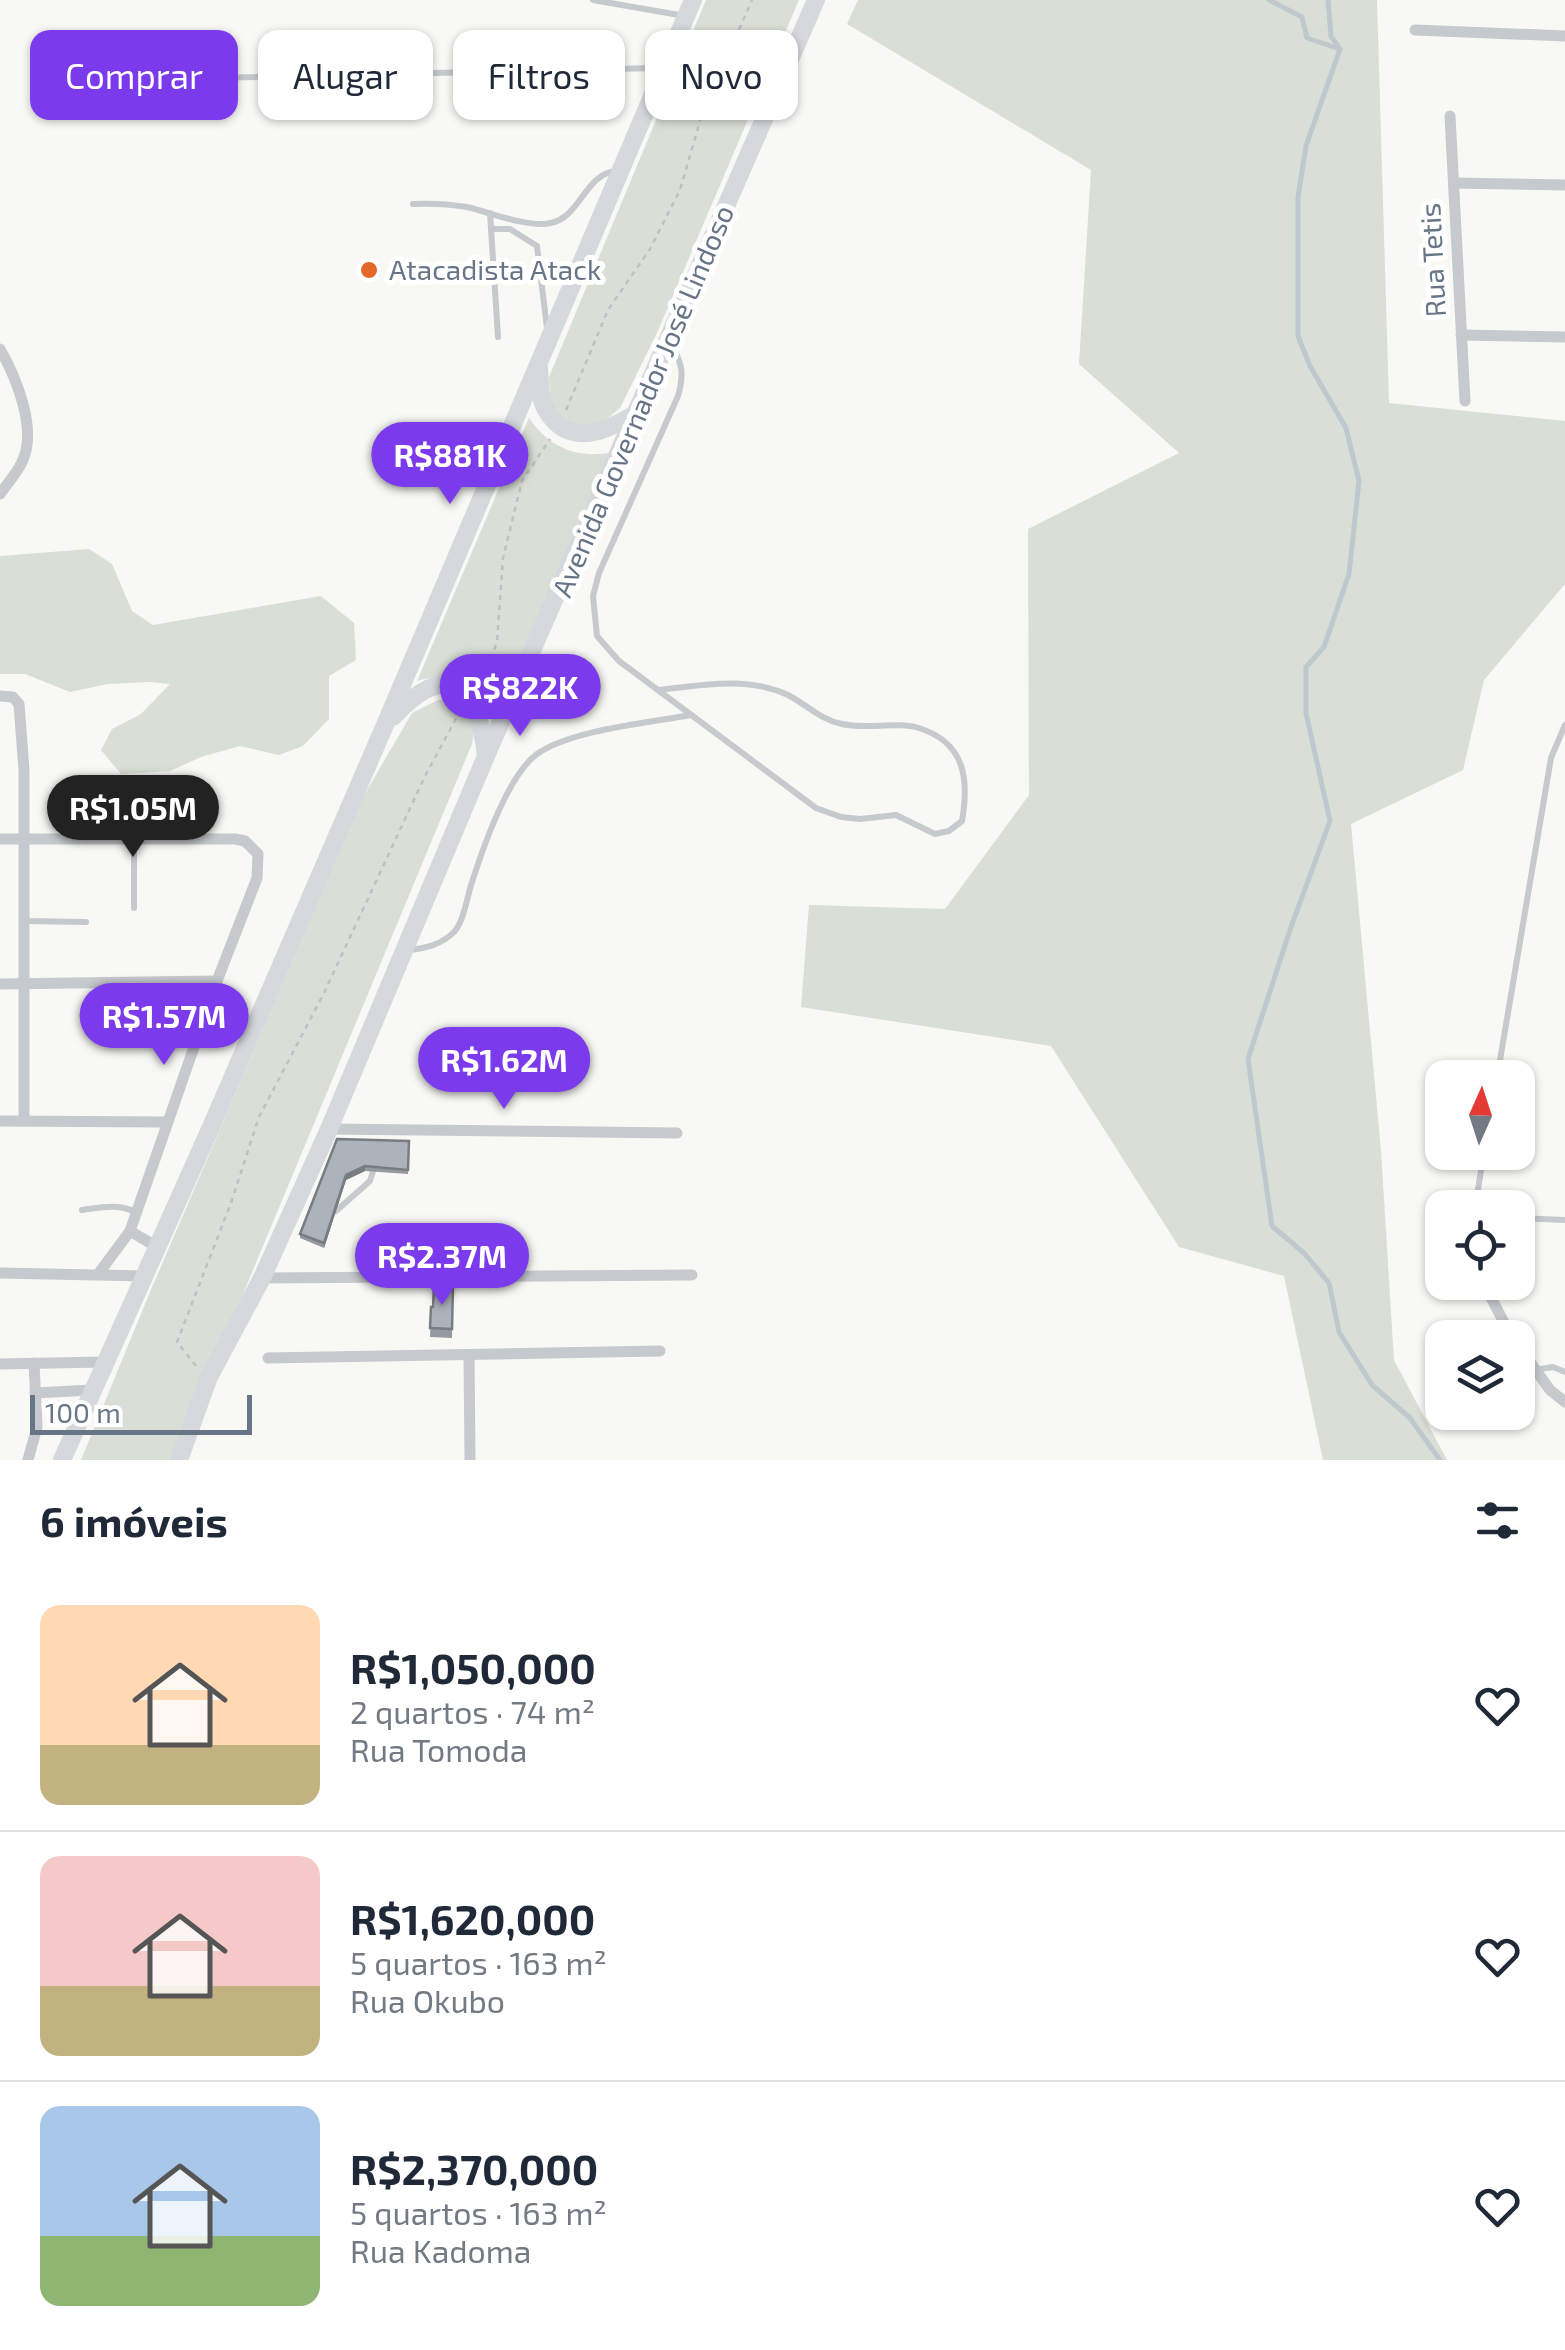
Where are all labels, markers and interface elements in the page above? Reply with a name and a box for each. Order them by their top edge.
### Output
chip: Comprar [30,30,238,120]
chip: Alugar [258,30,433,120]
chip: Filtros [453,30,625,120]
chip: Novo [645,30,798,120]
street label: Avenida Governador José Lindoso [544,200,740,602]
street label: Rua Tetis [1412,202,1452,318]
place label: Atacadista Atack [389,252,601,286]
marker: Atacadista Atack [358,259,380,281]
pin: R$881K [369,422,531,507]
text: R$881K [393,435,507,473]
pin: R$822K [439,654,601,739]
text: R$822K [462,667,578,705]
pin: R$1.05M [41,775,225,860]
text: R$1.05M [69,788,197,826]
pin: R$1.57M [72,983,256,1068]
text: R$1.57M [102,996,226,1034]
pin: R$1.62M [412,1027,596,1112]
text: R$1.62M [440,1040,568,1078]
north arrow [1425,1060,1535,1170]
map controls [1425,1060,1535,1430]
button: locate [1425,1190,1535,1300]
pin: R$2.37M [350,1223,534,1308]
text: R$2.37M [377,1236,507,1274]
button: layers [1425,1320,1535,1430]
scale bar [30,1390,252,1434]
text: 100 m [45,1395,121,1429]
icon: filters [1470,1493,1525,1548]
text: 6 imóveis [40,1495,228,1545]
text: R$1,050,000 [350,1642,596,1692]
icon: home [120,1645,240,1765]
icon: heart [1470,1678,1525,1733]
text: 2 quartos · 74 m² [350,1692,595,1730]
text: Rua Tomoda [350,1730,527,1768]
text: R$1,620,000 [350,1893,595,1943]
icon: home [120,1896,240,2016]
icon: heart [1470,1929,1525,1984]
text: 5 quartos · 163 m² [350,1943,607,1981]
text: Rua Okubo [350,1981,505,2019]
text: R$2,370,000 [350,2143,598,2193]
icon: home [120,2146,240,2266]
icon: heart [1470,2179,1525,2234]
text: 5 quartos · 163 m² [350,2193,607,2231]
text: Rua Kadoma [350,2231,531,2269]

